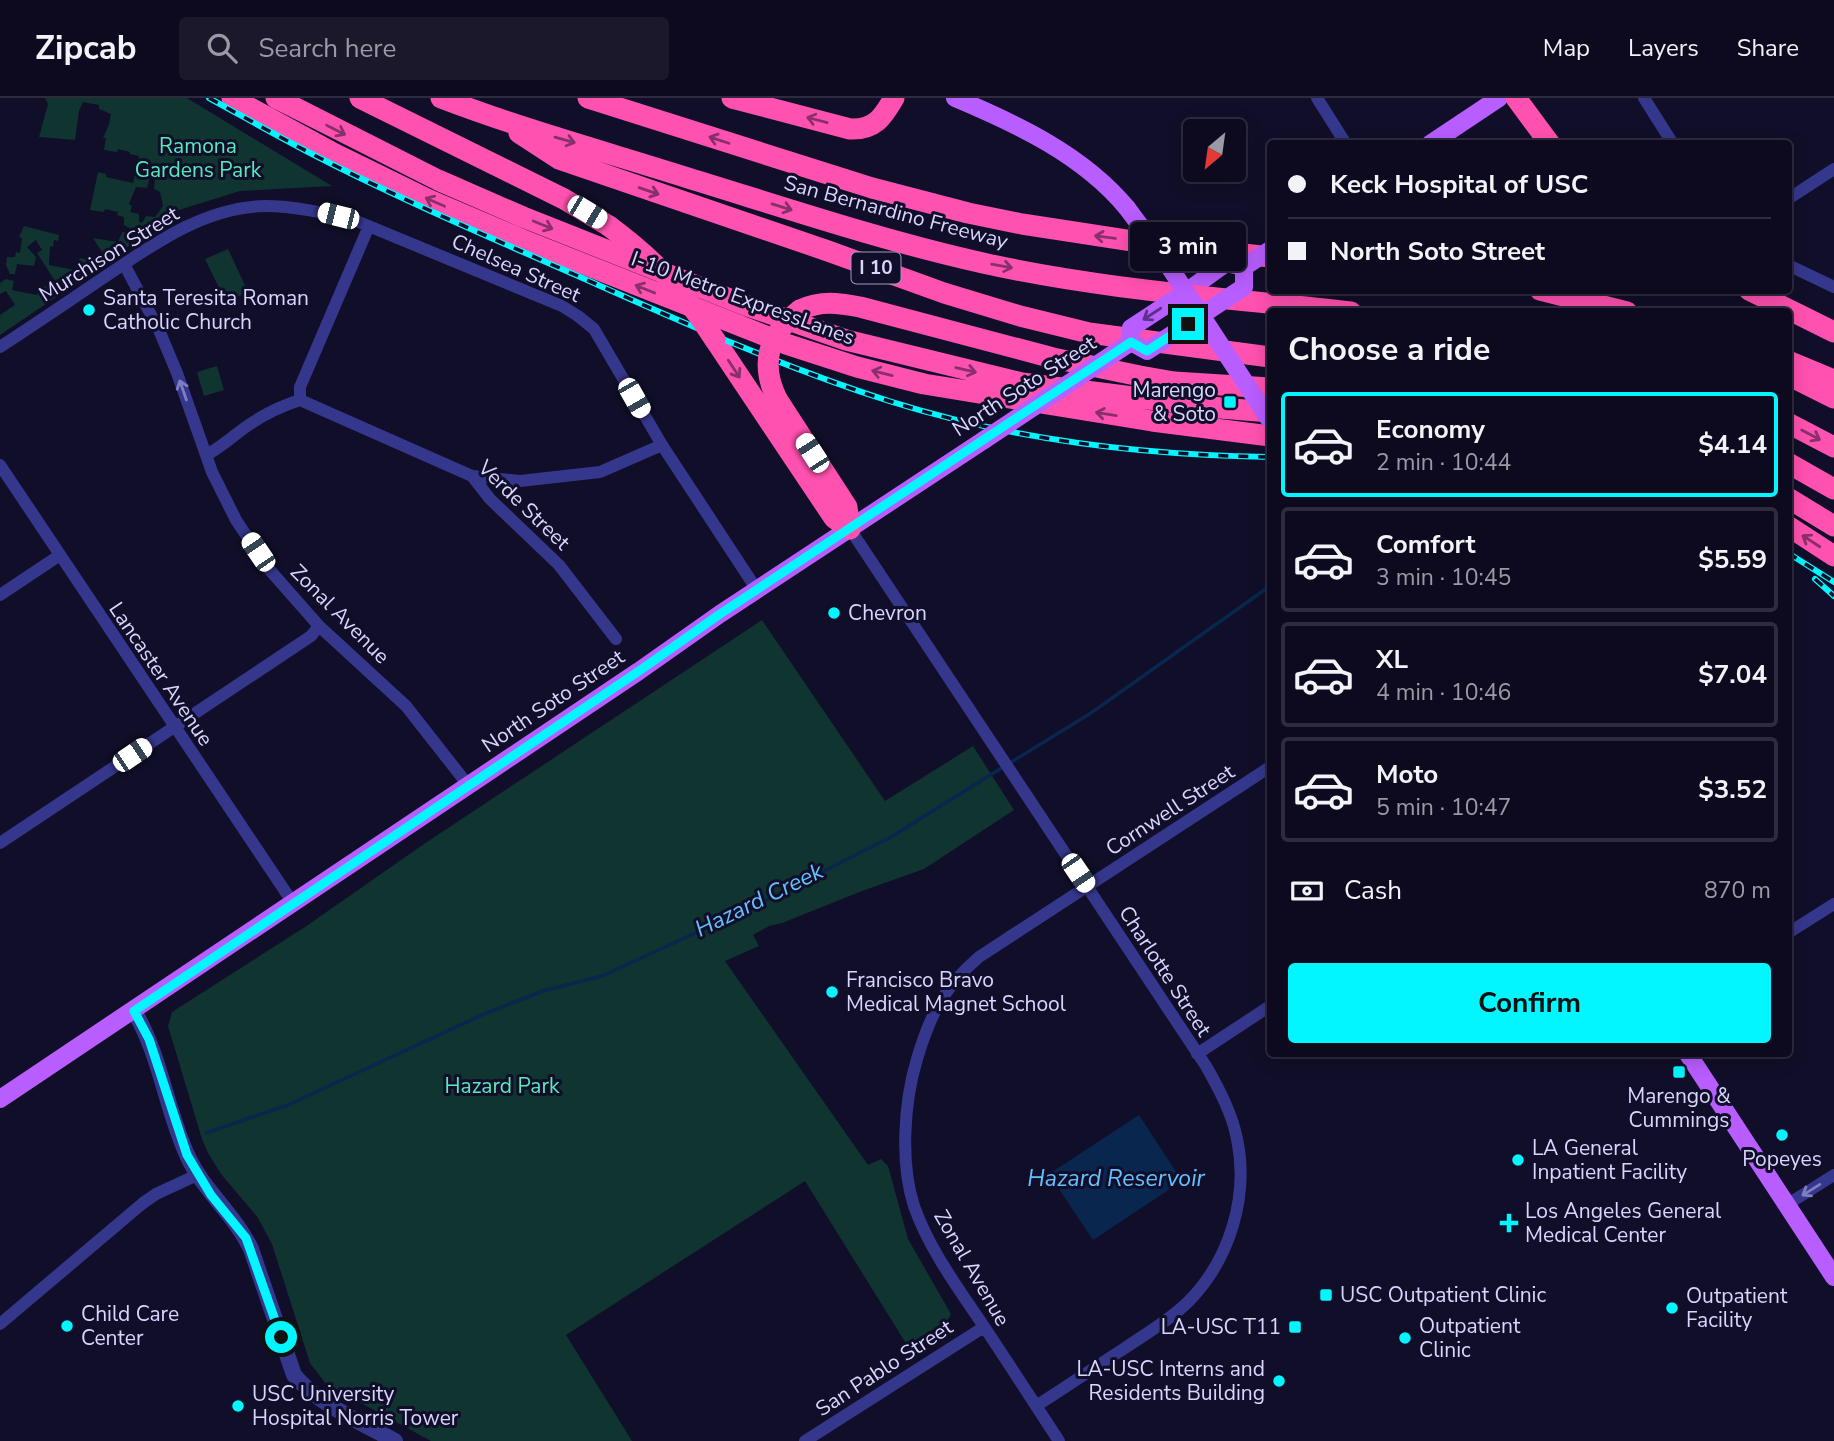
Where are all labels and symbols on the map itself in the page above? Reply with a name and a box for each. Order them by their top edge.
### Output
one-way arrow [807,113,829,126]
north arrow [1183,119,1246,182]
one-way arrow [325,123,346,137]
park label: Ramona Gardens Park [135,132,262,184]
one-way arrow [708,133,730,146]
one-way arrow [554,134,576,147]
street label: San Bernardino Freeway [781,169,1011,255]
one-way arrow [637,186,659,198]
car [564,192,611,232]
one-way arrow [424,195,446,208]
street label: Murchison Street [34,199,185,308]
car [316,201,361,231]
one-way arrow [771,201,793,214]
one-way arrow [532,219,553,232]
callout: 3 min [1130,222,1246,272]
street label: Chelsea Street [447,227,586,309]
one-way arrow [1095,230,1117,243]
street label: I-10 Metro ExpressLanes [627,245,859,351]
road number: I 10 [852,252,900,284]
one-way arrow [990,260,1013,274]
one-way arrow [634,282,656,295]
place label: Santa Teresita Roman Catholic Church [103,284,309,336]
marker: Santa Teresita Roman Catholic Church [81,302,97,318]
one-way arrow [1143,307,1162,321]
route end [1172,308,1204,340]
street label: North Soto Street [947,329,1102,443]
one-way arrow [726,359,741,378]
one-way arrow [954,364,977,377]
one-way arrow [871,366,894,379]
car [615,375,654,421]
place label: Marengo & Soto [1132,376,1216,428]
one-way arrow [176,380,188,402]
marker: Marengo & Soto [1222,394,1238,410]
one-way arrow [1095,407,1118,420]
one-way arrow [1801,428,1821,442]
car [792,430,833,476]
street label: Verde Street [471,453,577,556]
car [238,529,279,575]
one-way arrow [1802,534,1822,548]
street label: Zonal Avenue [284,558,396,670]
street label: Lancaster Avenue [102,597,220,751]
place label: Chevron [848,599,927,627]
marker: Chevron [826,605,842,621]
street label: North Soto Street [476,643,630,759]
car [109,735,156,775]
street label: Cornwell Street [1100,758,1240,862]
car [1058,850,1099,896]
water label: Hazard Creek [690,855,829,944]
street label: Charlotte Street [1112,900,1218,1042]
place label: Francisco Bravo Medical Magnet School [846,966,1067,1018]
marker: Francisco Bravo Medical Magnet School [824,984,840,1000]
marker: Marengo & Cummings [1671,1064,1687,1080]
park label: Hazard Park [445,1072,560,1100]
place label: Marengo & Cummings [1627,1082,1731,1134]
marker: Popeyes [1774,1127,1790,1143]
place label: LA General Inpatient Facility [1532,1134,1687,1186]
place label: Popeyes [1742,1145,1822,1173]
marker: LA General Inpatient Facility [1510,1152,1526,1168]
water label: Hazard Reservoir [1027,1163,1205,1194]
one-way arrow [1802,1182,1821,1197]
place label: Los Angeles General Medical Center [1525,1197,1722,1249]
street label: Zonal Avenue [927,1205,1017,1331]
marker: Los Angeles General Medical Center [1499,1213,1519,1233]
place label: USC Outpatient Clinic [1340,1281,1546,1309]
place label: Outpatient Facility [1686,1282,1788,1334]
marker: USC Outpatient Clinic [1318,1287,1334,1303]
place label: Child Care Center [81,1300,179,1352]
marker: Outpatient Facility [1664,1300,1680,1316]
place label: Outpatient Clinic [1419,1312,1521,1364]
street label: San Pablo Street [810,1313,958,1423]
place label: LA-USC T11 [1161,1313,1281,1341]
marker: Child Care Center [59,1318,75,1334]
marker: LA-USC T11 [1287,1319,1303,1335]
route start [265,1321,297,1353]
marker: Outpatient Clinic [1397,1330,1413,1346]
place label: LA-USC Interns and Residents Building [1077,1355,1265,1407]
marker: LA-USC Interns and Residents Building [1271,1373,1287,1389]
place label: USC University Hospital Norris Tower [252,1380,459,1432]
marker: USC University Hospital Norris Tower [230,1398,246,1414]

